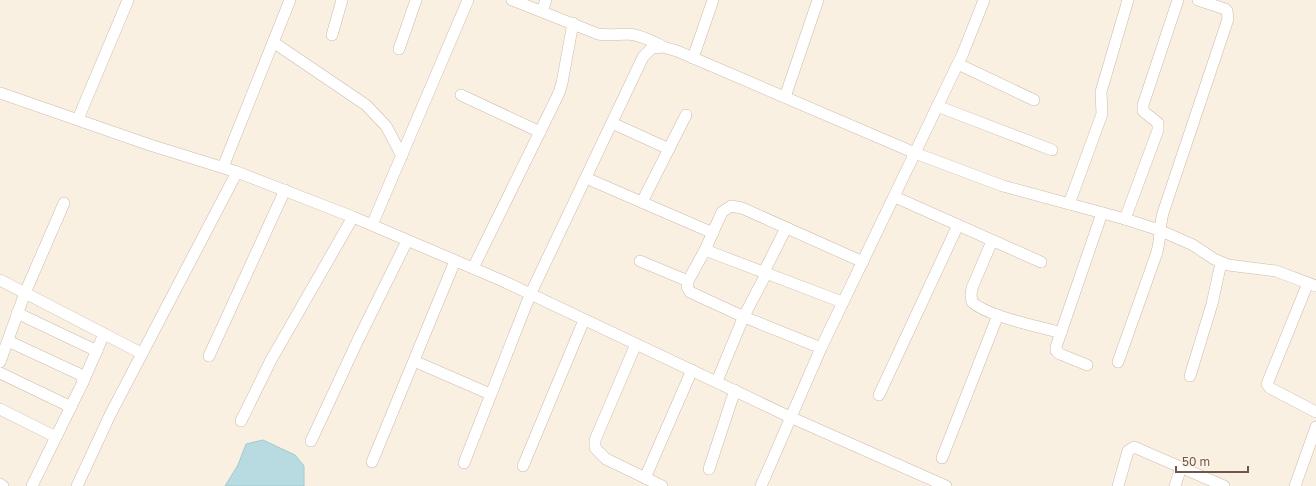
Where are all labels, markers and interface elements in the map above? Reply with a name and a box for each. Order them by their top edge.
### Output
scale bar [1176,448,1248,474]
text: 50 m [1182,454,1210,469]

